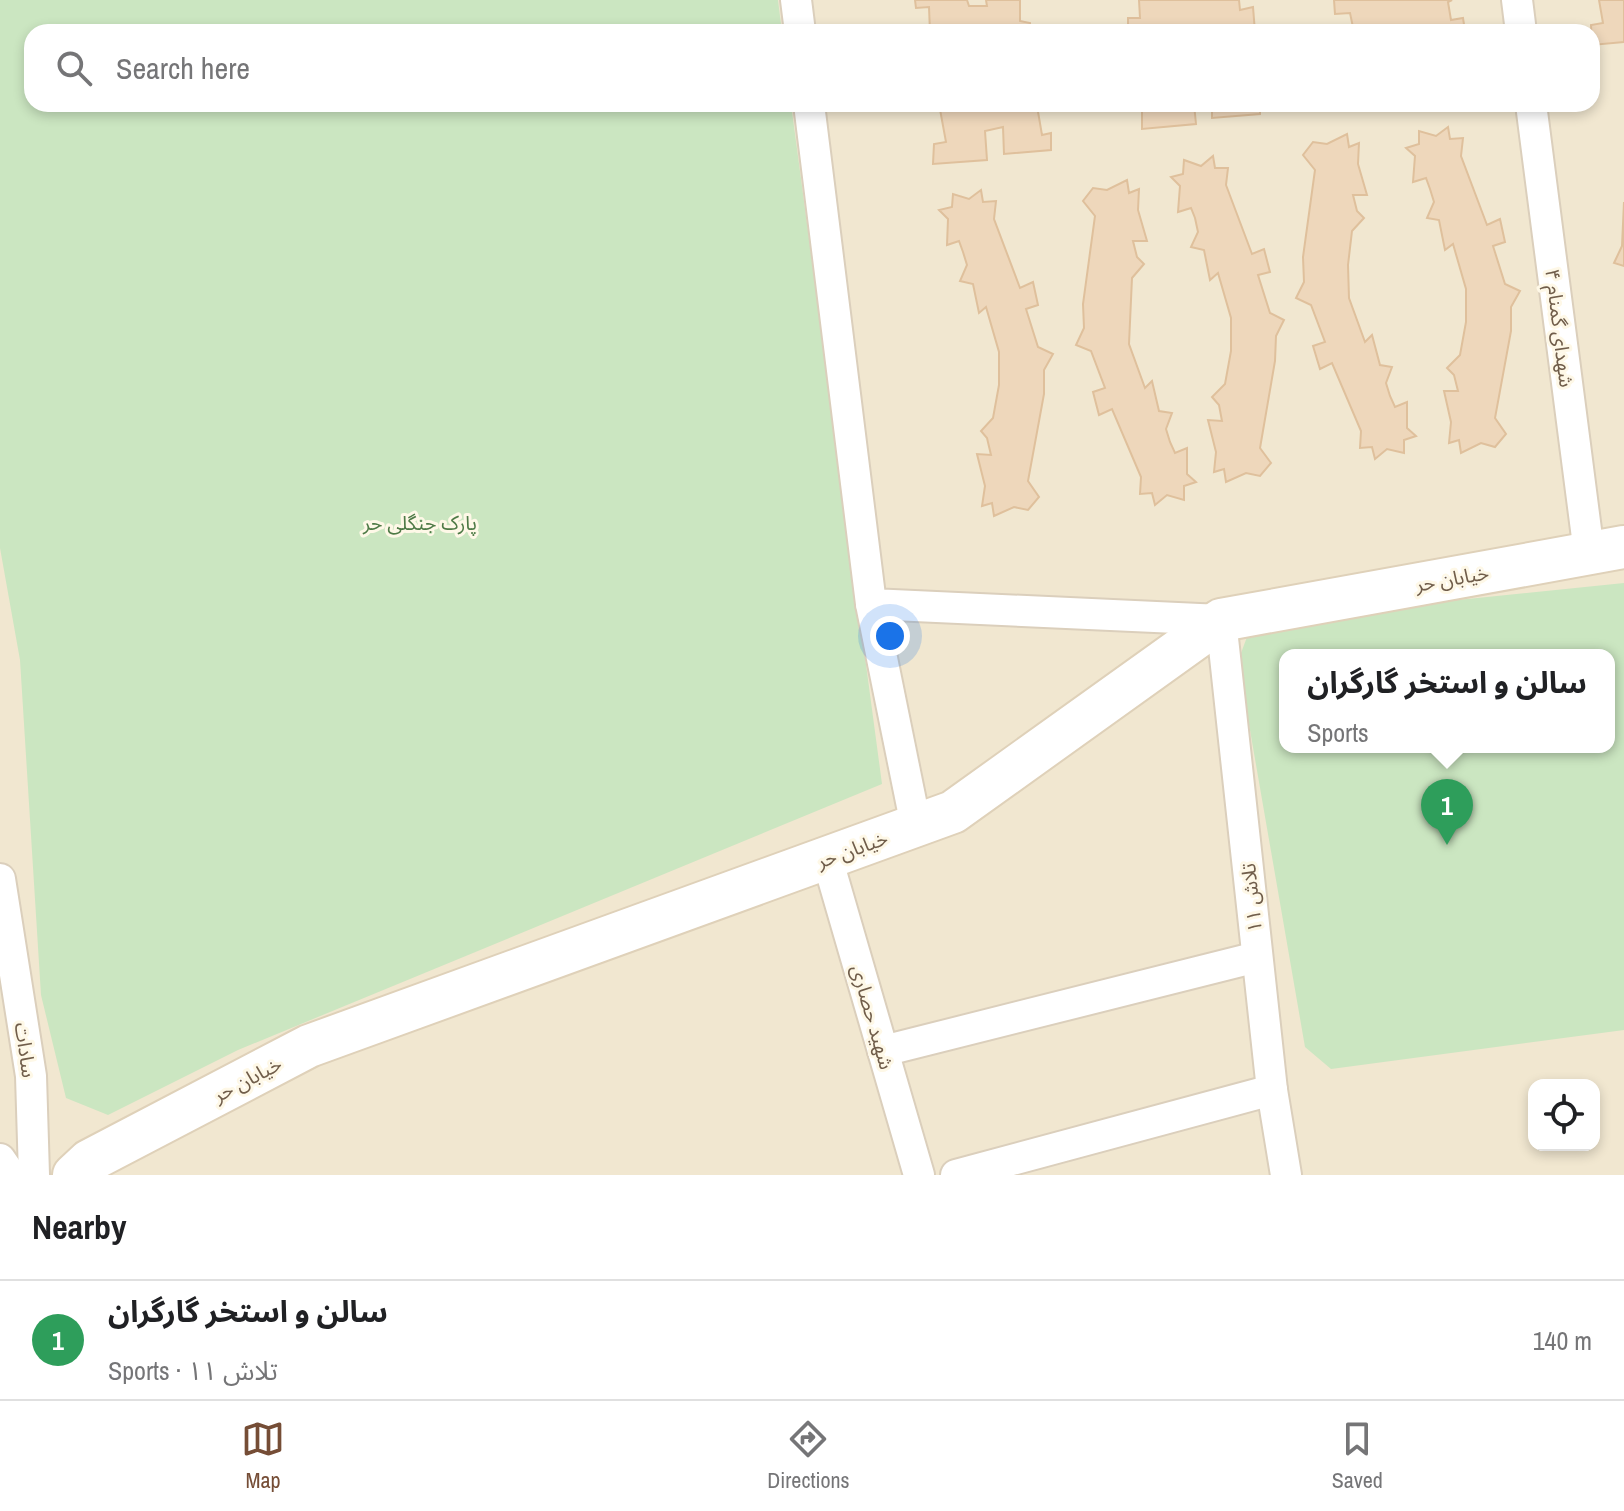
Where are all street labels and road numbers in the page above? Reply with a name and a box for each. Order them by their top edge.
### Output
street label: شهدای گمنام ۴ [1537,267,1581,389]
street label: خیابان حر [1412,558,1491,598]
street label: خیابان حر [812,824,891,875]
street label: تلاش ۱۱ [1234,862,1268,934]
street label: شهید حصاری [845,962,901,1072]
street label: سادات [9,1021,43,1079]
street label: خیابان حر [207,1050,286,1109]

